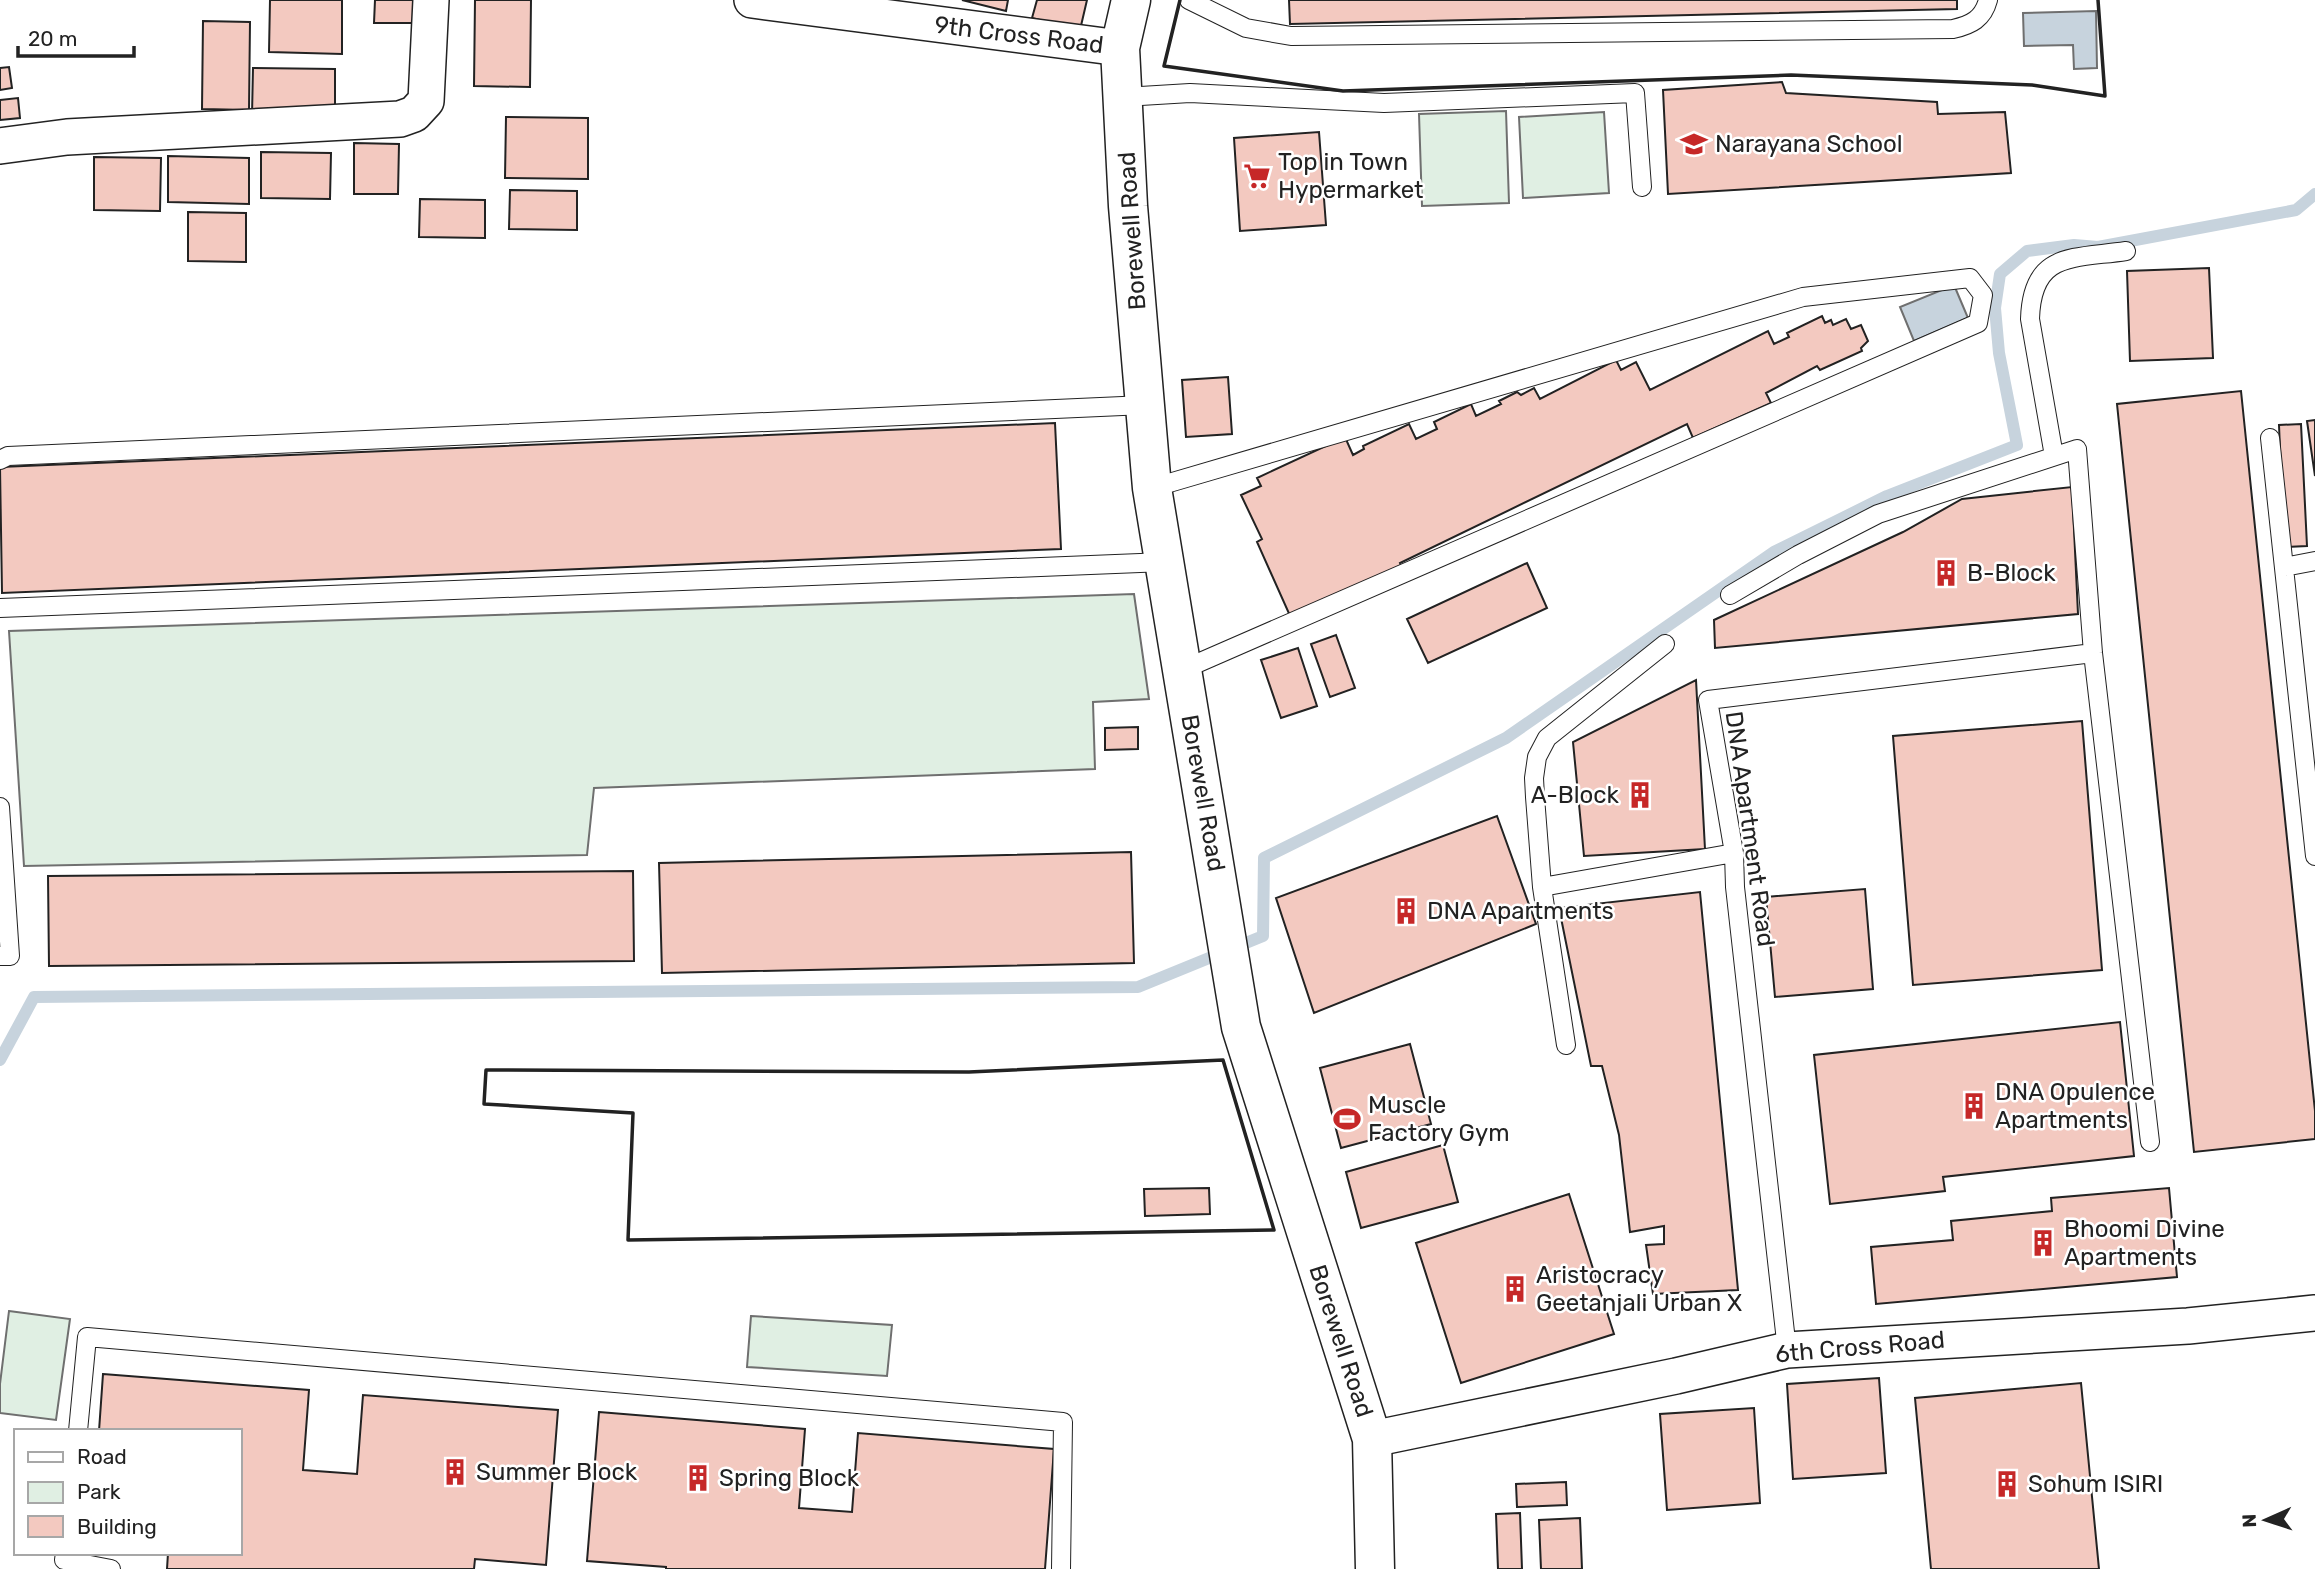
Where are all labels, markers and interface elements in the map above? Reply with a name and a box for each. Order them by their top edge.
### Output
street label: 9th Cross Road [933,11,1105,59]
scale bar [18,14,133,58]
text: 20 m [28,26,77,51]
school or university icon: Narayana School [1679,129,1709,159]
place label: Narayana School [1715,130,1903,158]
place label: Top in Town Hypermarket [1278,148,1424,204]
street label: Borewell Road [1113,151,1151,311]
supermarket icon: Top in Town Hypermarket [1242,161,1272,191]
building icon: B-Block [1931,558,1961,588]
place label: B-Block [1967,559,2056,587]
street label: DNA Apartment Road [1720,710,1780,948]
street label: Borewell Road [1175,712,1231,874]
building icon: A-Block [1625,780,1655,810]
place label: A-Block [1531,781,1620,809]
building icon: DNA Apartments [1391,896,1421,926]
place label: DNA Apartments [1427,897,1614,925]
place label: DNA Opulence Apartments [1995,1078,2155,1134]
place label: Muscle Factory Gym [1368,1091,1510,1147]
building icon: DNA Opulence Apartments [1959,1091,1989,1121]
sports icon: Muscle Factory Gym [1332,1104,1362,1134]
place label: Bhoomi Divine Apartments [2064,1215,2225,1271]
building icon: Bhoomi Divine Apartments [2028,1228,2058,1258]
street label: Borewell Road [1303,1261,1379,1421]
place label: Aristocracy Geetanjali Urban X [1536,1261,1742,1317]
building icon: Aristocracy Geetanjali Urban X [1500,1274,1530,1304]
street label: 6th Cross Road [1774,1326,1946,1368]
legend [14,1429,242,1555]
text: Road [77,1444,127,1469]
building icon: Summer Block [440,1457,470,1487]
place label: Summer Block [476,1458,638,1486]
building icon: Spring Block [683,1463,713,1493]
place label: Spring Block [719,1464,860,1492]
building icon: Sohum ISIRI [1992,1469,2022,1499]
place label: Sohum ISIRI [2028,1470,2163,1498]
text: Park [77,1479,121,1504]
north arrow [2231,1485,2301,1555]
text: N [2238,1513,2261,1528]
text: Building [77,1514,157,1539]

